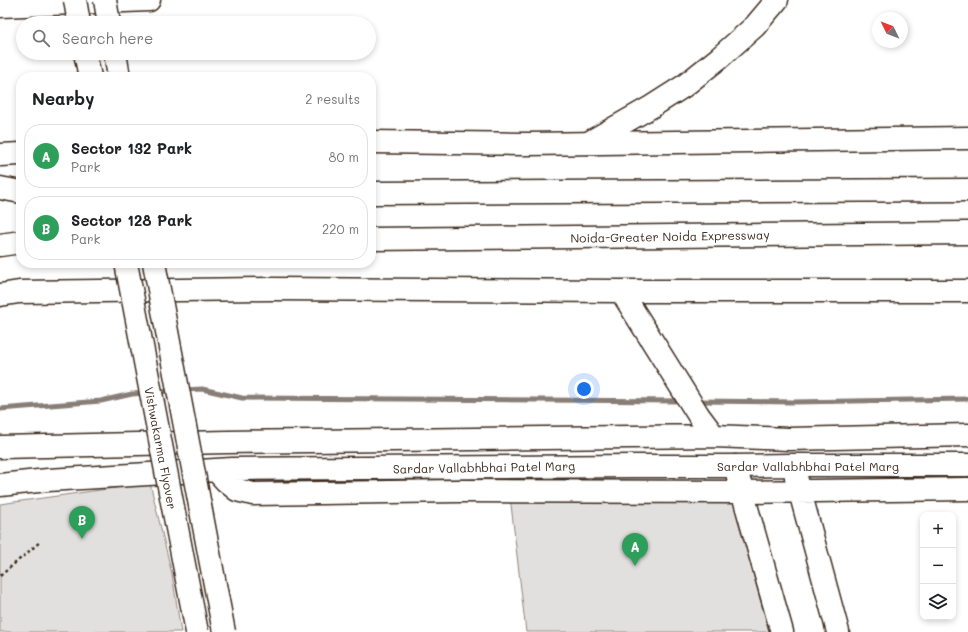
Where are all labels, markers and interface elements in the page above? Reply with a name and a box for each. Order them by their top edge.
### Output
north arrow [872,12,908,48]
search box [16,16,376,60]
icon: search [30,27,52,49]
text: Search here [62,28,153,48]
text: Nearby [32,87,94,109]
text: 2 results [305,90,360,107]
text: Sector 132 Park [71,138,192,158]
text: A [41,148,51,165]
text: 80 m [329,148,359,165]
text: Park [71,158,100,175]
text: Sector 128 Park [71,210,192,230]
text: B [42,220,50,237]
text: 220 m [322,220,359,237]
street label: Noida-Greater Noida Expressway [570,226,770,246]
text: Park [71,230,100,247]
your location [574,379,594,399]
street label: Vishwakarma Flyover [141,385,181,511]
street label: Sardar Vallabhbhai Patel Marg [393,457,575,477]
street label: Sardar Vallabhbhai Patel Marg [717,458,899,474]
pin: B [69,506,95,539]
map controls [920,512,956,620]
button: + [920,512,956,548]
pin: A [622,533,648,566]
button: − [920,548,956,584]
button: layers [920,584,956,620]

